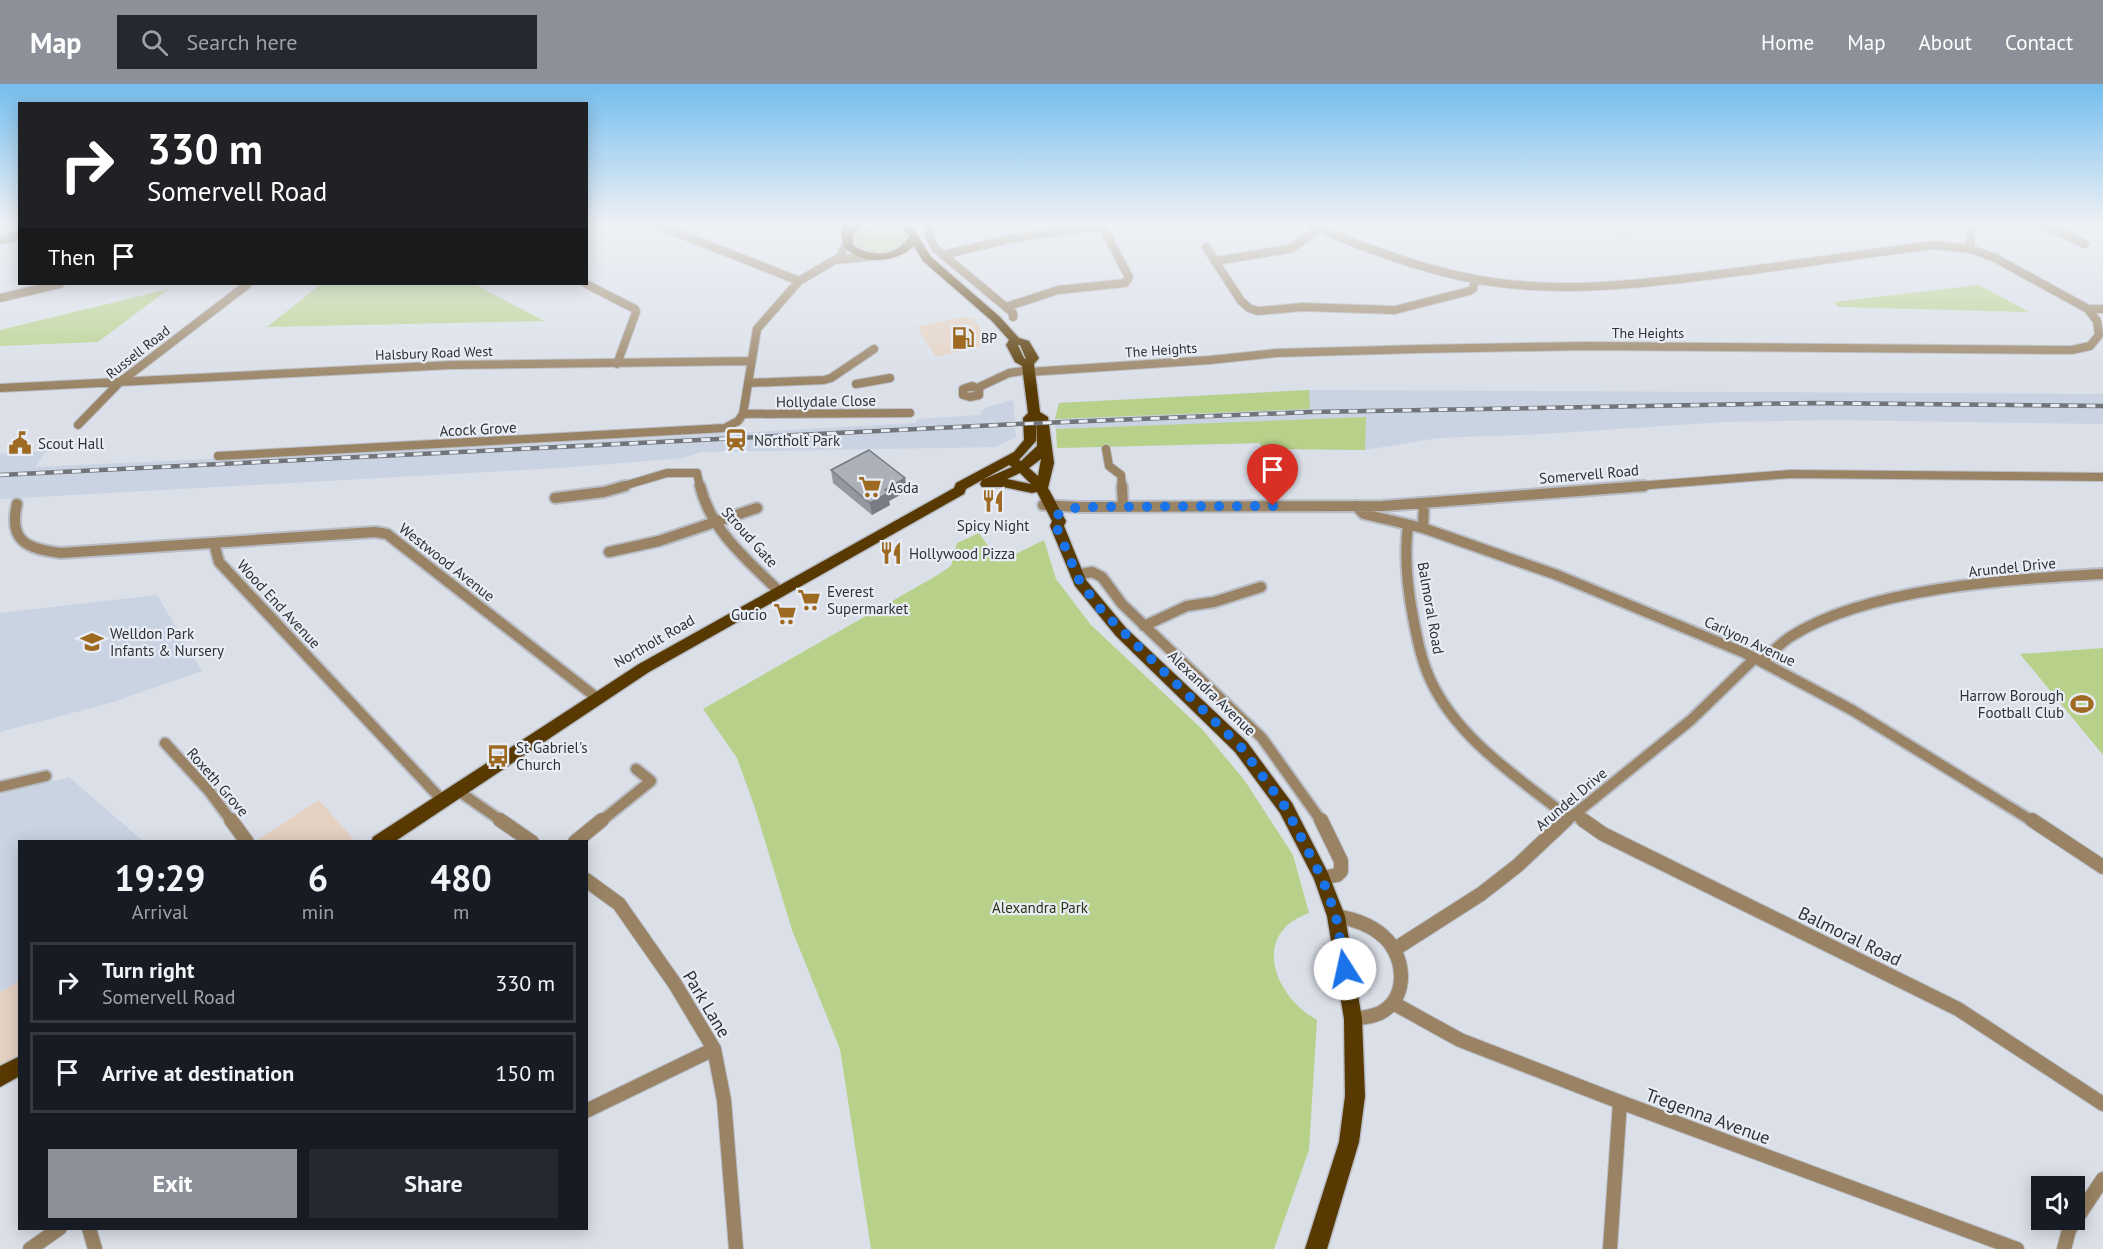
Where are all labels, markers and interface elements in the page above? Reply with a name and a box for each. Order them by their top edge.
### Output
search box [117,15,537,69]
text: Map [30,24,81,61]
icon: search [138,26,171,59]
text: Search here [186,28,297,56]
text: Home [1761,29,1814,56]
text: Map [1847,29,1886,56]
text: About [1919,29,1972,56]
text: Contact [2005,29,2073,56]
text: 330 m [147,121,263,176]
icon: right [48,126,126,204]
text: Somervell Road [147,174,327,208]
icon: arrive [107,240,140,273]
text: Then [48,243,95,271]
street label: Russell Road [102,321,174,383]
street label: The Heights [1612,324,1684,342]
fuel station icon: BP [950,325,976,351]
place label: BP [981,329,997,347]
street label: The Heights [1124,338,1198,362]
street label: Halsbury Road West [375,342,493,364]
street label: Hollydale Close [776,391,876,411]
street label: Acock Grove [439,417,517,441]
station icon: Northolt Park [723,427,749,453]
public building icon: Scout Hall [7,430,33,456]
place label: Northolt Park [754,431,841,450]
place label: Scout Hall [38,434,105,453]
pin [1247,444,1298,506]
icon: arrive [1256,453,1289,486]
street label: Somervell Road [1538,460,1640,488]
supermarket icon: Asda [857,474,883,500]
place label: Asda [888,478,919,497]
restaurant icon: Spicy Night [980,488,1006,514]
street label: Stroud Gate [718,503,782,571]
place label: Spicy Night [957,516,1029,535]
street label: Westwood Avenue [395,519,499,605]
restaurant icon: Hollywood Pizza [878,540,904,566]
place label: Hollywood Pizza [909,544,1015,563]
street label: Arundel Drive [1967,553,2057,581]
street label: Wood End Avenue [233,556,325,652]
street label: Balmoral Road [1414,560,1448,656]
place label: Everest Supermarket [827,582,908,618]
supermarket icon: Everest Supermarket [796,587,822,613]
supermarket icon: Gucio [772,601,798,627]
place label: Gucio [731,605,767,624]
street label: Northolt Road [610,610,698,672]
street label: Carlyon Avenue [1701,612,1799,670]
place label: Welldon Park Infants & Nursery [110,624,224,660]
school or university icon: Welldon Park Infants & Nursery [79,629,105,655]
street label: Alexandra Avenue [1164,646,1260,740]
place label: Harrow Borough Football Club [1959,686,2064,722]
sports icon: Harrow Borough Football Club [2069,691,2095,717]
place label: St Gabriel's Church [516,738,588,774]
bus stop icon: St Gabriel's Church [485,743,511,769]
street label: Roxeth Grove [183,744,253,820]
street label: Arundel Drive [1531,763,1611,835]
text: 19:29 [114,854,206,901]
text: 6 [308,854,328,901]
text: 480 [431,854,492,901]
park label: Alexandra Park [992,898,1089,917]
text: Arrival [132,899,188,925]
text: min [302,899,334,925]
text: m [453,899,469,925]
street label: Balmoral Road [1795,901,1905,971]
position arrow [1313,937,1377,1001]
text: Turn right [102,956,194,984]
icon: right [51,966,84,999]
street label: Park Lane [678,966,736,1042]
text: 330 m [495,969,555,997]
text: Somervell Road [102,984,235,1010]
icon: arrive [51,1056,84,1089]
text: Arrive at destination [102,1059,294,1087]
text: 150 m [495,1059,555,1087]
street label: Tregenna Avenue [1642,1083,1774,1149]
button: Exit [48,1149,297,1218]
button: Share [309,1149,558,1218]
map controls [2031,1176,2085,1230]
button: sound [2031,1176,2085,1230]

